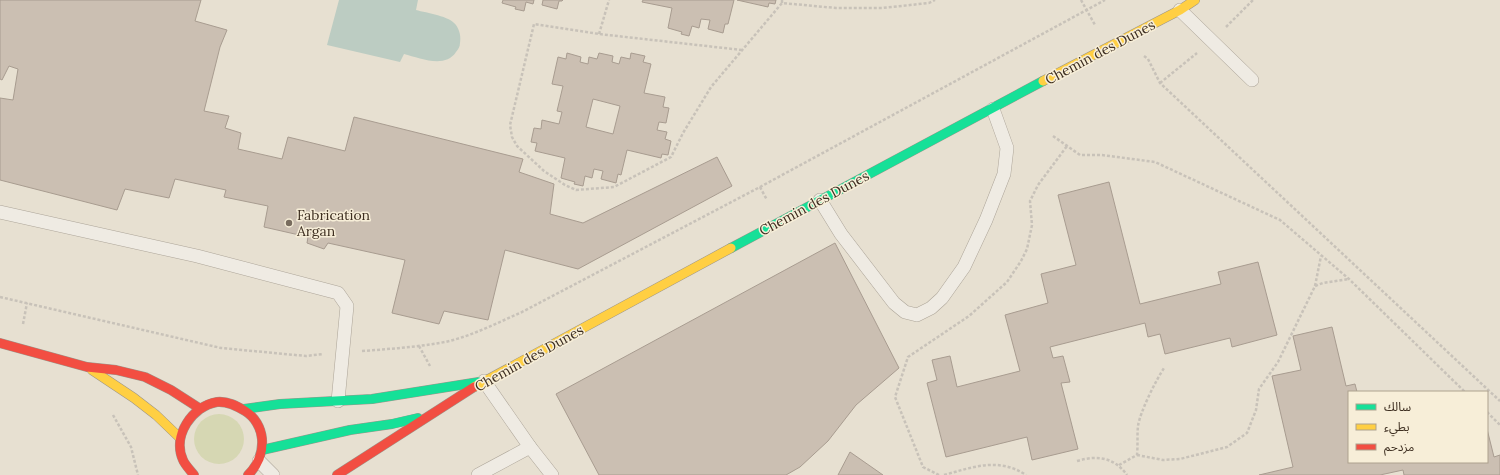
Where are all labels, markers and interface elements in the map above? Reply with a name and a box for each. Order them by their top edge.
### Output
street label: Chemin des Dunes [1042,15,1158,89]
street label: Chemin des Dunes [756,166,872,240]
place label: Fabrication Argan [296,206,371,240]
marker: Fabrication Argan [284,218,294,228]
street label: Chemin des Dunes [471,321,587,395]
legend [1348,391,1488,463]
text: سالك [1384,399,1411,414]
text: بطيء [1384,419,1410,437]
text: مزدحم [1384,439,1414,456]

